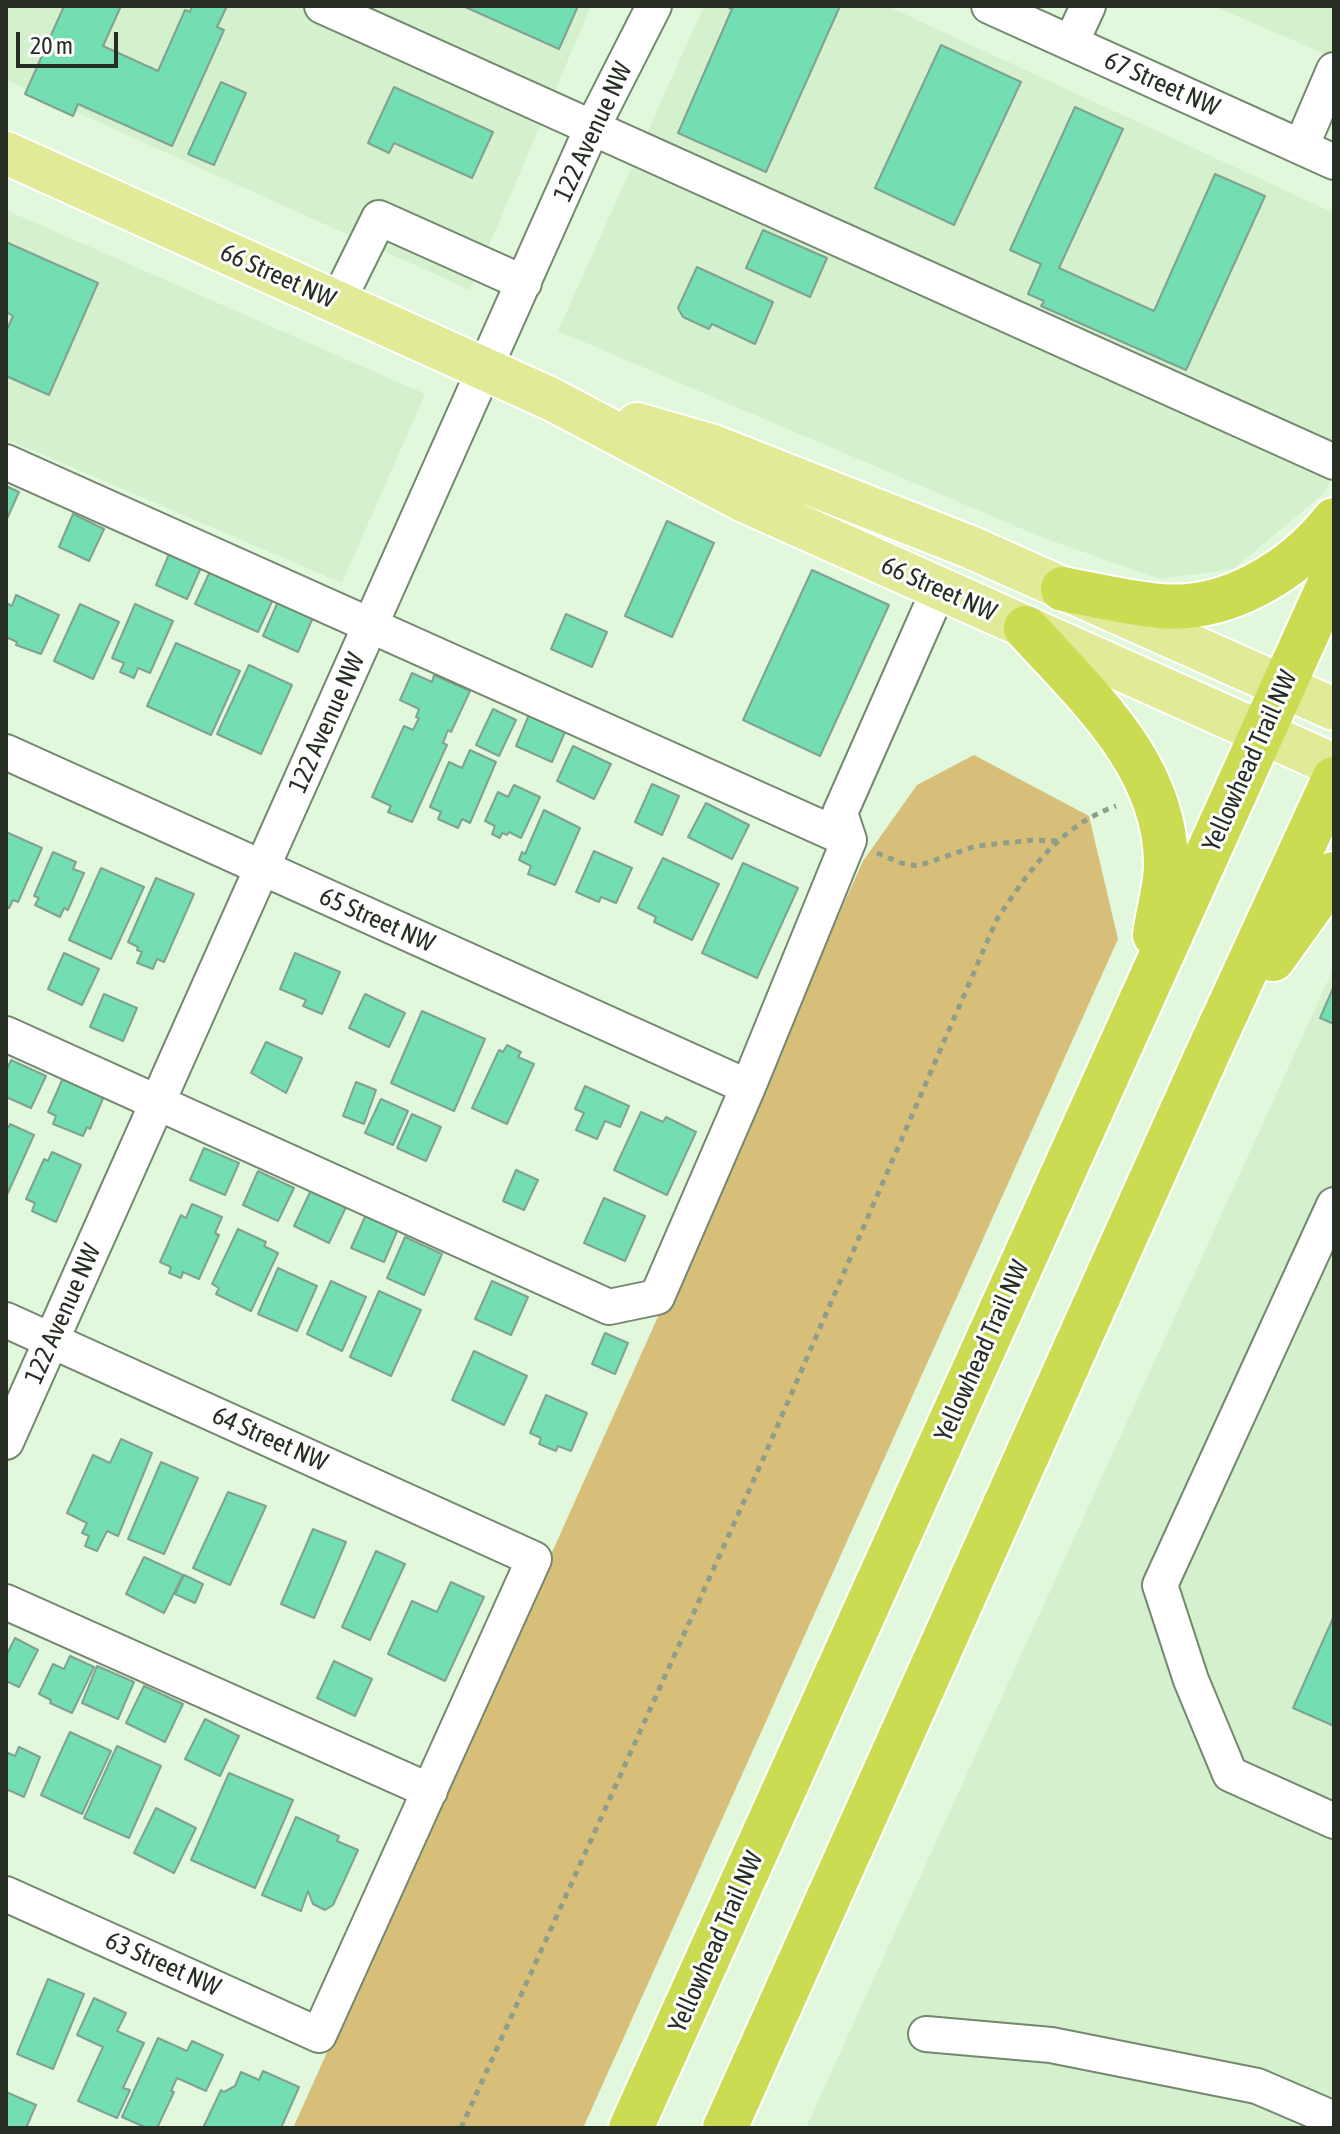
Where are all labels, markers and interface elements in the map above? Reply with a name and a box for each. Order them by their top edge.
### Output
scale bar [20,16,122,66]
text: 20 m [30,32,73,59]
street label: 67 Street NW [1100,45,1224,123]
street label: 122 Avenue NW [547,57,639,207]
street label: 66 Street NW [216,237,340,315]
street label: 66 Street NW [877,550,1001,628]
street label: 122 Avenue NW [282,648,372,798]
street label: Yellowhead Trail NW [1196,666,1304,856]
street label: 65 Street NW [315,881,439,959]
street label: 122 Avenue NW [18,1239,108,1389]
street label: Yellowhead Trail NW [928,1256,1036,1446]
street label: 64 Street NW [208,1400,332,1478]
street label: Yellowhead Trail NW [662,1847,770,2037]
street label: 63 Street NW [101,1925,225,2003]

